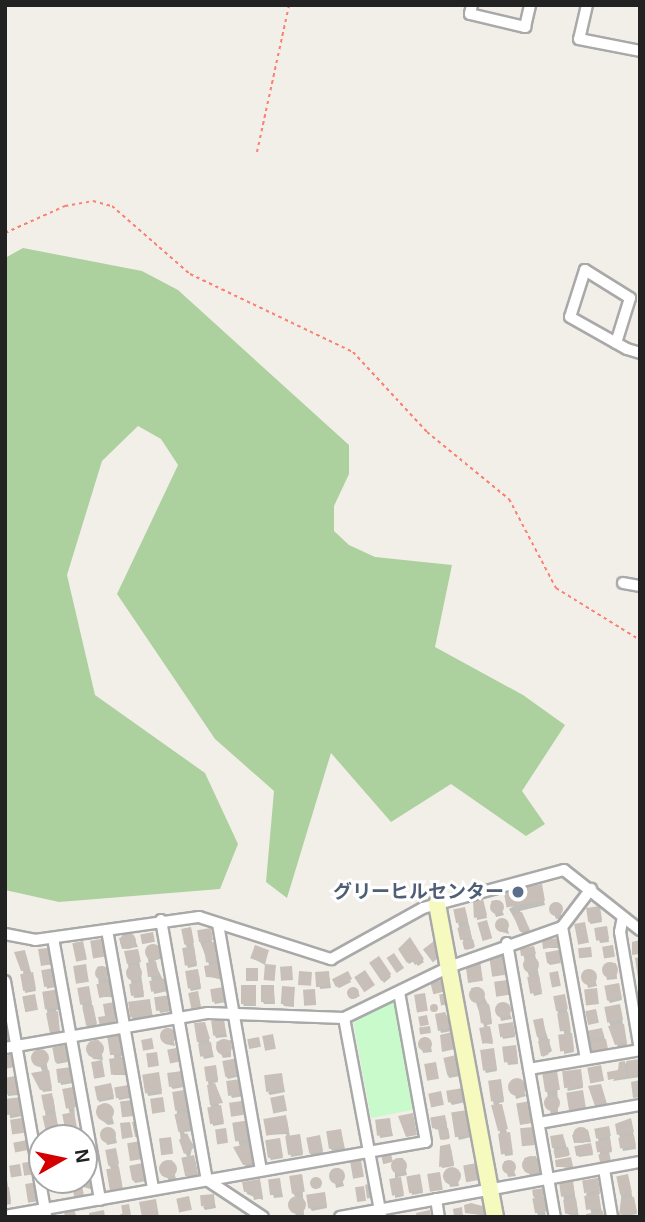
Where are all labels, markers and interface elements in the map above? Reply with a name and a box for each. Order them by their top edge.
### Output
place label: グリーヒルセンター [333,881,504,903]
marker: グリーヒルセンター [510,884,526,900]
north arrow [28,1124,98,1194]
text: N [71,1148,94,1164]

